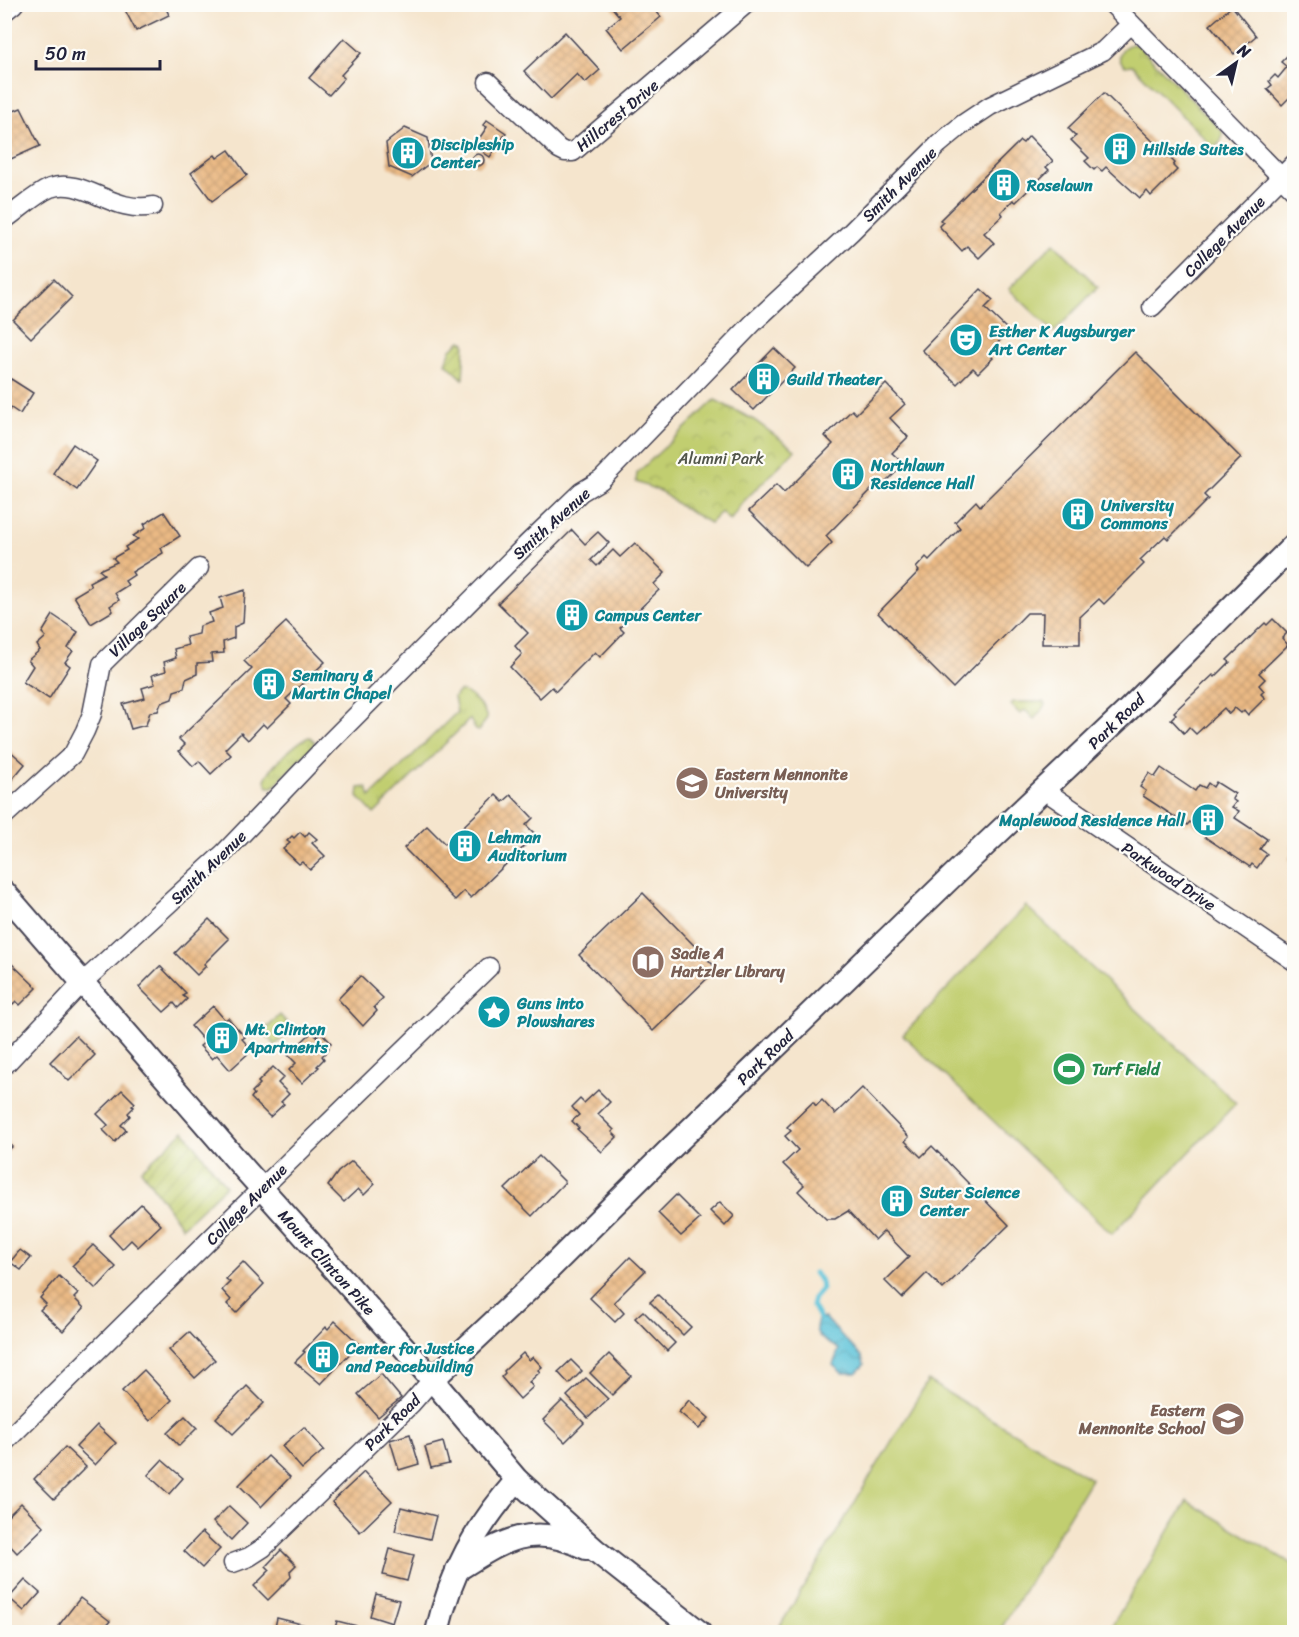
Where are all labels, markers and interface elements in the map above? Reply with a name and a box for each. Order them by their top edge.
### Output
scale bar [36,33,160,71]
north arrow [1206,33,1266,93]
text: N [1231,35,1258,67]
text: 50 m [45,38,86,70]
street label: Hillcrest Drive [569,72,666,159]
place label: Discipleship Center [430,130,515,177]
building icon: Hillside Suites [1102,131,1138,167]
building icon: Discipleship Center [390,135,426,171]
place label: Hillside Suites [1142,135,1244,164]
street label: Smith Avenue [854,139,944,229]
building icon: Roselawn [986,167,1022,203]
place label: Roselawn [1026,171,1093,200]
street label: College Avenue [1176,188,1272,284]
place label: Esther K Augsburger Art Center [988,317,1135,364]
theatre icon: Esther K Augsburger Art Center [948,322,984,358]
building icon: Guild Theater [746,361,782,397]
place label: Guild Theater [786,365,883,394]
park label: Alumni Park [677,444,764,473]
place label: Northlawn Residence Hall [870,451,976,498]
building icon: Northlawn Residence Hall [830,456,866,492]
street label: Smith Avenue [505,480,597,567]
place label: University Commons [1100,491,1175,538]
building icon: University Commons [1060,496,1096,532]
street label: Village Square [101,574,193,664]
building icon: Campus Center [554,597,590,633]
place label: Campus Center [594,601,703,630]
place label: Seminary & Martin Chapel [291,661,393,708]
building icon: Seminary & Martin Chapel [251,666,287,702]
street label: Park Road [1081,685,1153,757]
place label: Eastern Mennonite University [715,760,848,807]
school or university icon: Eastern Mennonite University [674,765,710,801]
building icon: Maplewood Residence Hall [1190,802,1226,838]
place label: Maplewood Residence Hall [998,806,1186,835]
street label: Smith Avenue [163,823,254,912]
place label: Lehman Auditorium [487,823,567,870]
building icon: Lehman Auditorium [447,828,483,864]
street label: Parkwood Drive [1116,834,1222,919]
place label: Sadie A Hartzler Library [670,939,786,986]
library icon: Sadie A Hartzler Library [630,944,666,980]
place label: Guns into Plowshares [516,989,595,1036]
place icon: Guns into Plowshares [476,994,512,1030]
place label: Mt. Clinton Apartments [244,1015,329,1062]
building icon: Mt. Clinton Apartments [204,1020,240,1056]
street label: Park Road [730,1021,802,1093]
sports icon: Turf Field [1051,1051,1087,1087]
place label: Turf Field [1092,1055,1161,1084]
street label: College Avenue [198,1156,294,1252]
place label: Suter Science Center [919,1178,1021,1225]
building icon: Suter Science Center [879,1183,915,1219]
street label: Mount Clinton Pike [271,1202,383,1323]
place label: Center for Justice and Peacebuilding [345,1334,475,1381]
building icon: Center for Justice and Peacebuilding [305,1339,341,1375]
street label: Park Road [357,1386,429,1458]
place label: Eastern Mennonite School [1078,1396,1206,1443]
school or university icon: Eastern Mennonite School [1210,1401,1246,1437]

